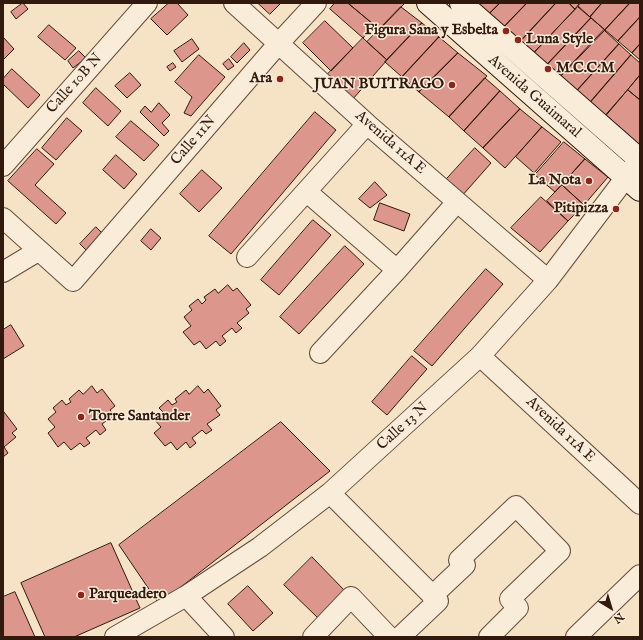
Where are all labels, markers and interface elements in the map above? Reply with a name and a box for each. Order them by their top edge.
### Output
place label: Figura Sana y Esbelta [364,22,498,40]
marker: Figura Sana y Esbelta [501,26,511,36]
place label: Luna Style [526,31,593,49]
marker: Luna Style [513,35,523,45]
street label: Calle 10B N [43,50,107,118]
street label: Avenida Guaimaral [484,52,584,142]
place label: M.C.C.M [556,60,615,78]
marker: M.C.C.M [543,64,553,74]
place label: Ara [250,70,272,88]
marker: Ara [275,74,285,84]
place label: JUAN BUITRAGO [314,76,444,94]
marker: JUAN BUITRAGO [447,80,457,90]
street label: Avenida 11A E [351,107,429,179]
street label: Calle 11N [168,113,220,169]
place label: La Nota [528,172,581,190]
marker: La Nota [584,176,594,186]
place label: Pitipizza [554,200,608,218]
marker: Pitipizza [611,204,621,214]
street label: Avenida 11A E [522,393,598,467]
street label: Calle 13 N [374,399,432,455]
place label: Torre Santander [89,408,190,426]
marker: Torre Santander [76,412,86,422]
place label: Parqueadero [89,586,167,604]
north arrow [591,588,631,628]
marker: Parqueadero [76,590,86,600]
text: N [610,609,626,626]

